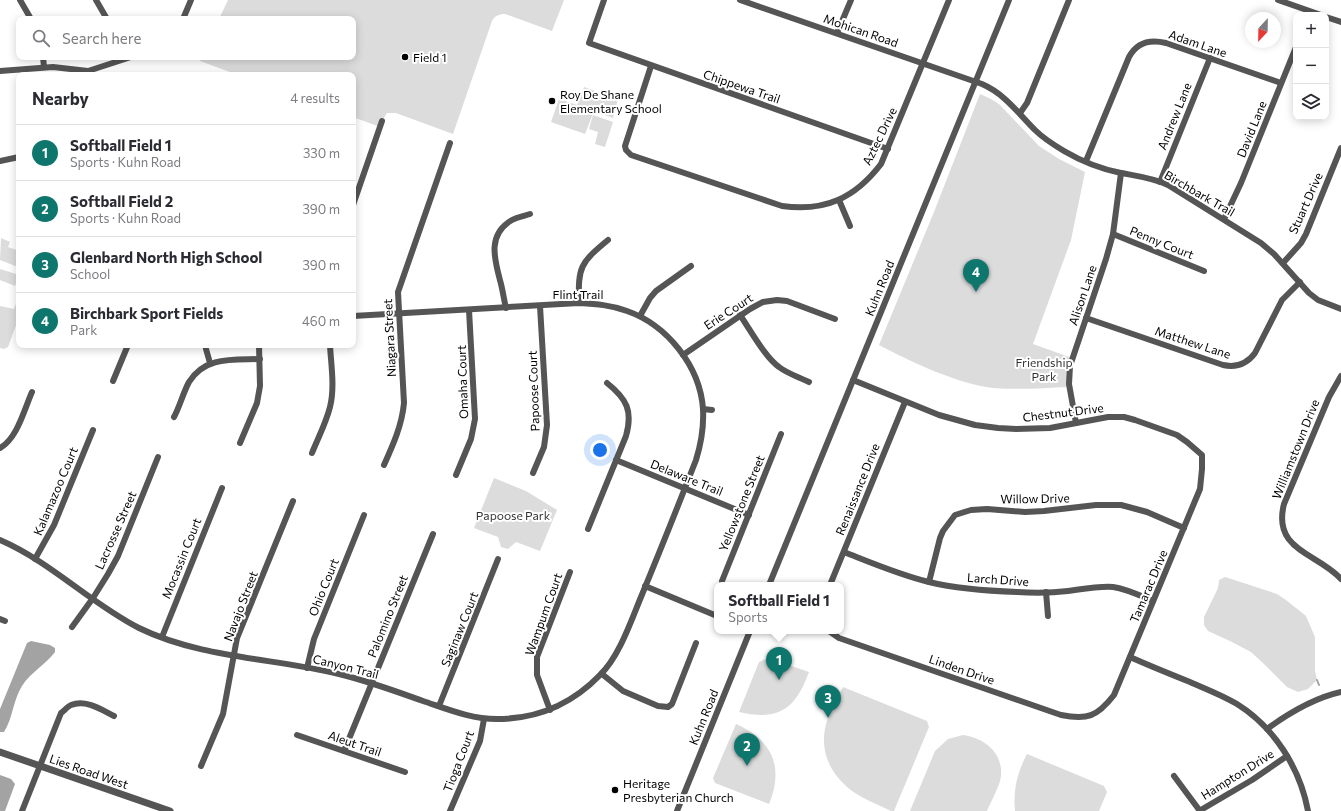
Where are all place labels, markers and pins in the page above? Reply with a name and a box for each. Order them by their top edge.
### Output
place label: Field 1 [413,50,447,64]
marker: Field 1 [400,52,410,62]
place label: Roy De Shane Elementary School [560,87,662,115]
marker: Roy De Shane Elementary School [547,96,557,106]
pin: 4 [963,259,989,292]
pin: 1 [766,647,792,680]
pin: 3 [815,685,841,718]
pin: 2 [734,733,760,766]
place label: Heritage Presbyterian Church [623,776,734,804]
marker: Heritage Presbyterian Church [610,785,620,795]

